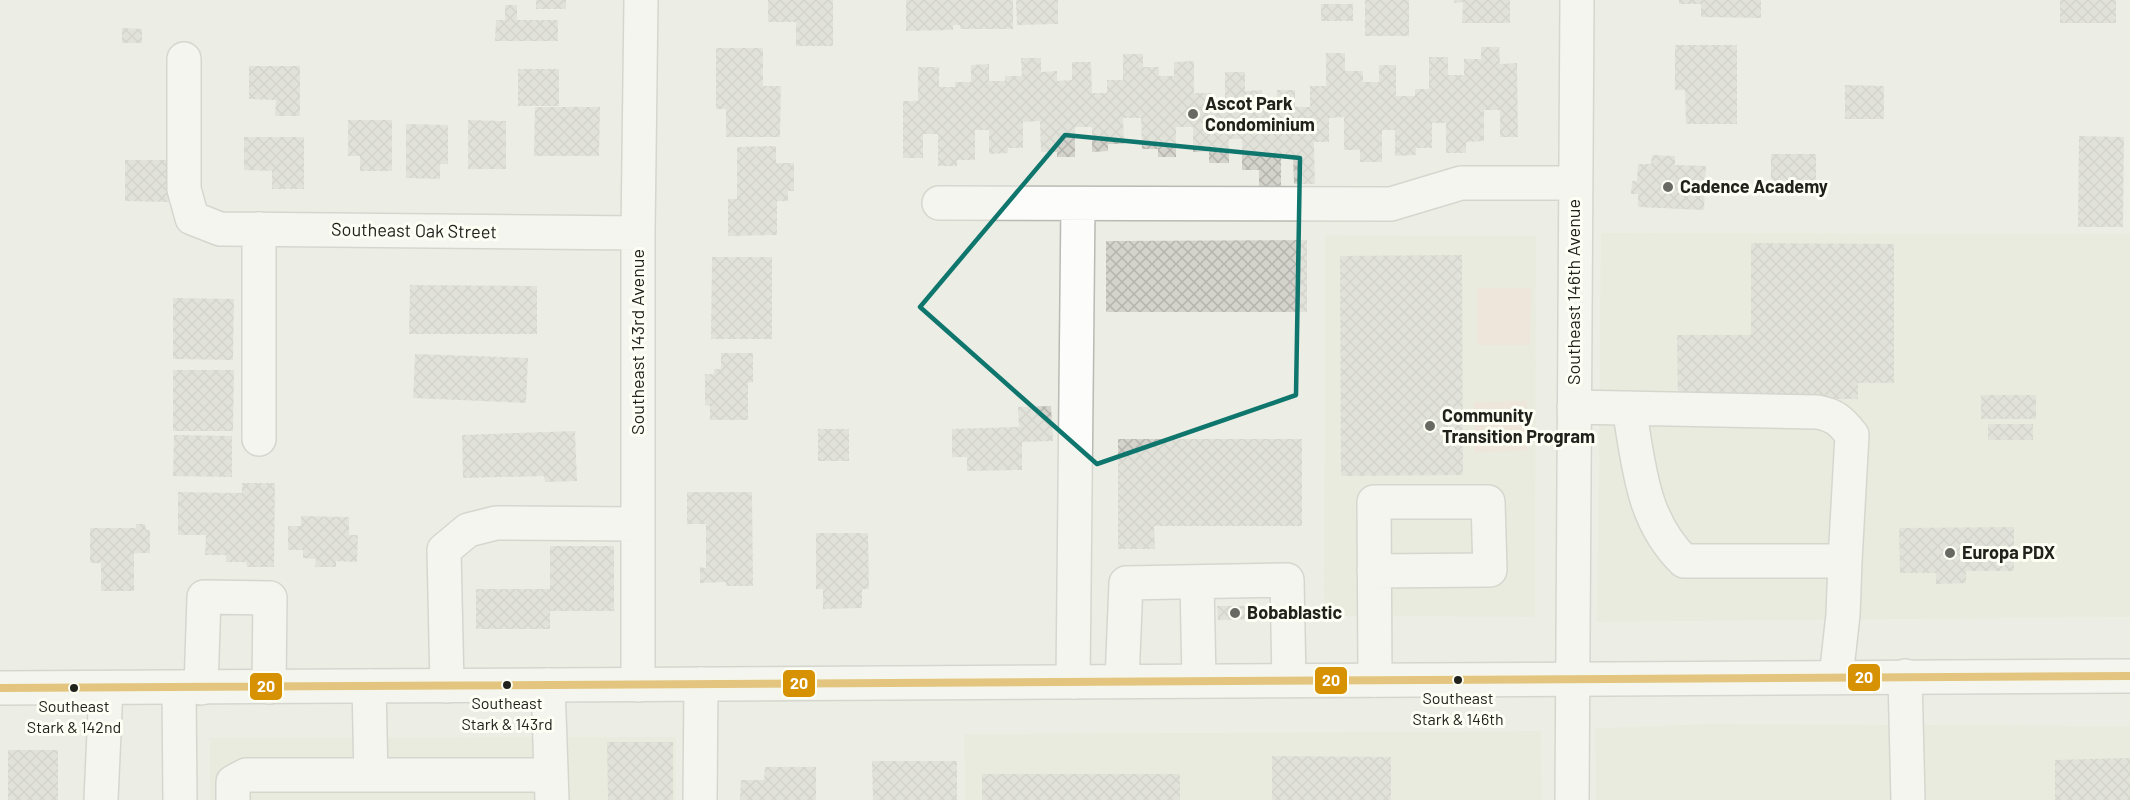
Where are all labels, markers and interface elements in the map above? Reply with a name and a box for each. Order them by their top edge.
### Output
place label: Ascot Park Condominium [1205,92,1315,135]
marker: Ascot Park Condominium [1186,107,1200,121]
place label: Cadence Academy [1680,175,1828,197]
marker: Cadence Academy [1661,180,1675,194]
street label: Southeast 146th Avenue [1562,199,1584,385]
street label: Southeast Oak Street [331,218,497,242]
street label: Southeast 143rd Avenue [626,249,648,435]
place label: Community Transition Program [1442,404,1595,447]
marker: Community Transition Program [1423,419,1437,433]
place label: Europa PDX [1962,541,2055,563]
marker: Europa PDX [1943,546,1957,560]
place label: Bobablastic [1247,601,1342,623]
marker: Bobablastic [1228,606,1242,620]
line badge: 20 [1847,663,1881,692]
line badge: 20 [1314,666,1348,695]
text: 20 [1855,667,1873,686]
line badge: 20 [782,669,816,698]
text: 20 [1322,670,1340,689]
line badge: 20 [249,672,283,701]
text: 20 [790,673,808,692]
marker: Southeast Stark & 146th [1452,674,1464,686]
text: 20 [257,676,275,695]
marker: Southeast Stark & 143rd [501,679,513,691]
marker: Southeast Stark & 142nd [68,682,80,694]
place label: Southeast Stark & 146th [1412,688,1504,728]
place label: Southeast Stark & 143rd [461,693,553,733]
place label: Southeast Stark & 142nd [27,696,121,736]

